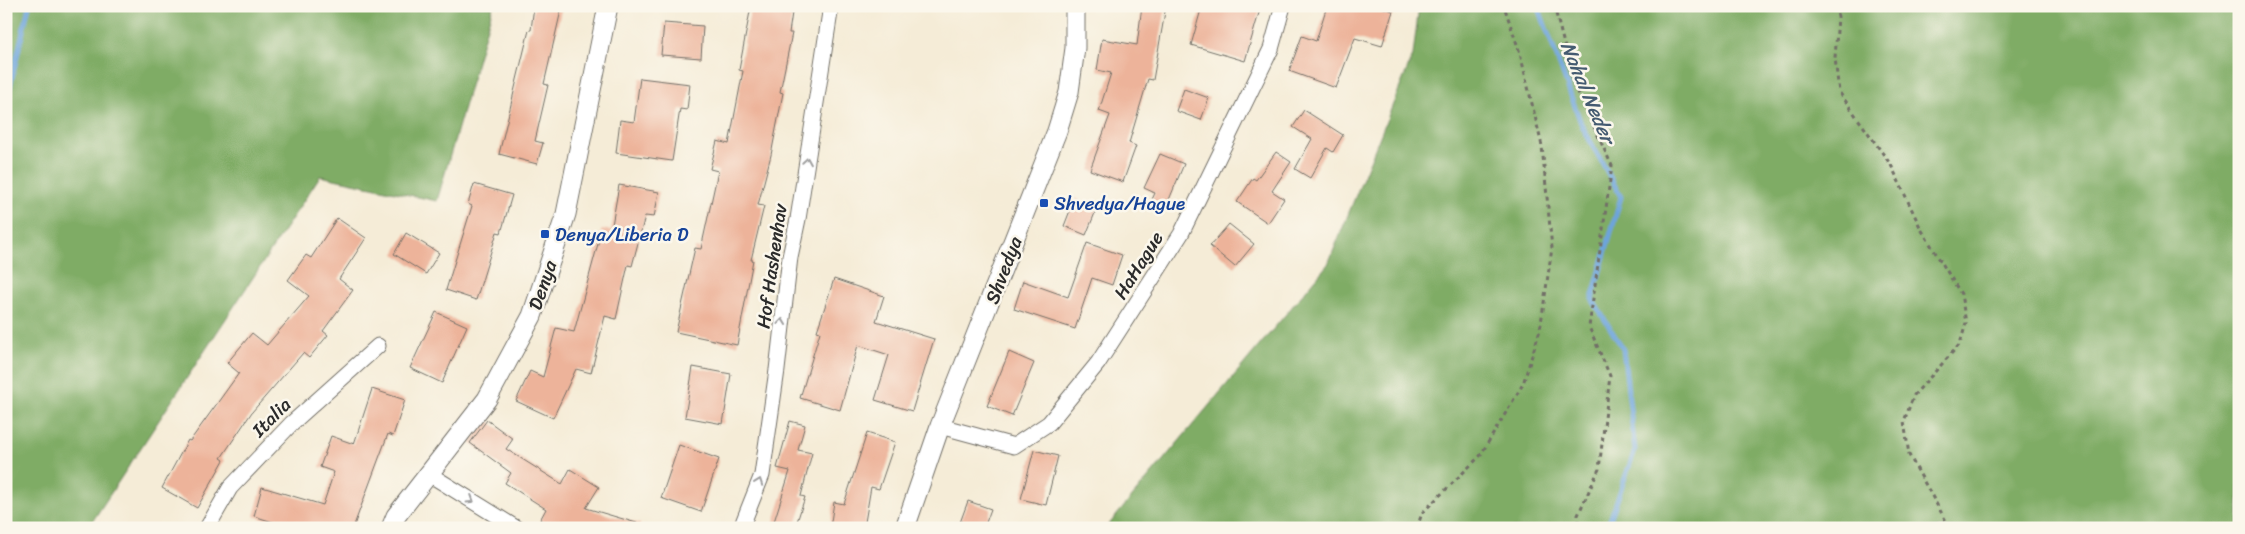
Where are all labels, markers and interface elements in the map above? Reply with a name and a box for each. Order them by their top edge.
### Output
water label: Nahal Neder [1550,36,1626,152]
one-way arrow [801,157,812,165]
place label: Shvedya/Hague [1054,187,1185,220]
marker: Shvedya/Hague [1038,197,1050,209]
street label: Hof Hashenhav [746,200,797,331]
place label: Denya/Liberia D [555,218,689,251]
street label: HaHague [1104,224,1173,306]
marker: Denya/Liberia D [539,228,551,240]
street label: Shvedya [976,231,1032,309]
street label: Denya [519,255,566,315]
one-way arrow [776,317,787,325]
street label: Italia [243,389,299,446]
one-way arrow [753,478,763,487]
one-way arrow [465,494,474,503]

